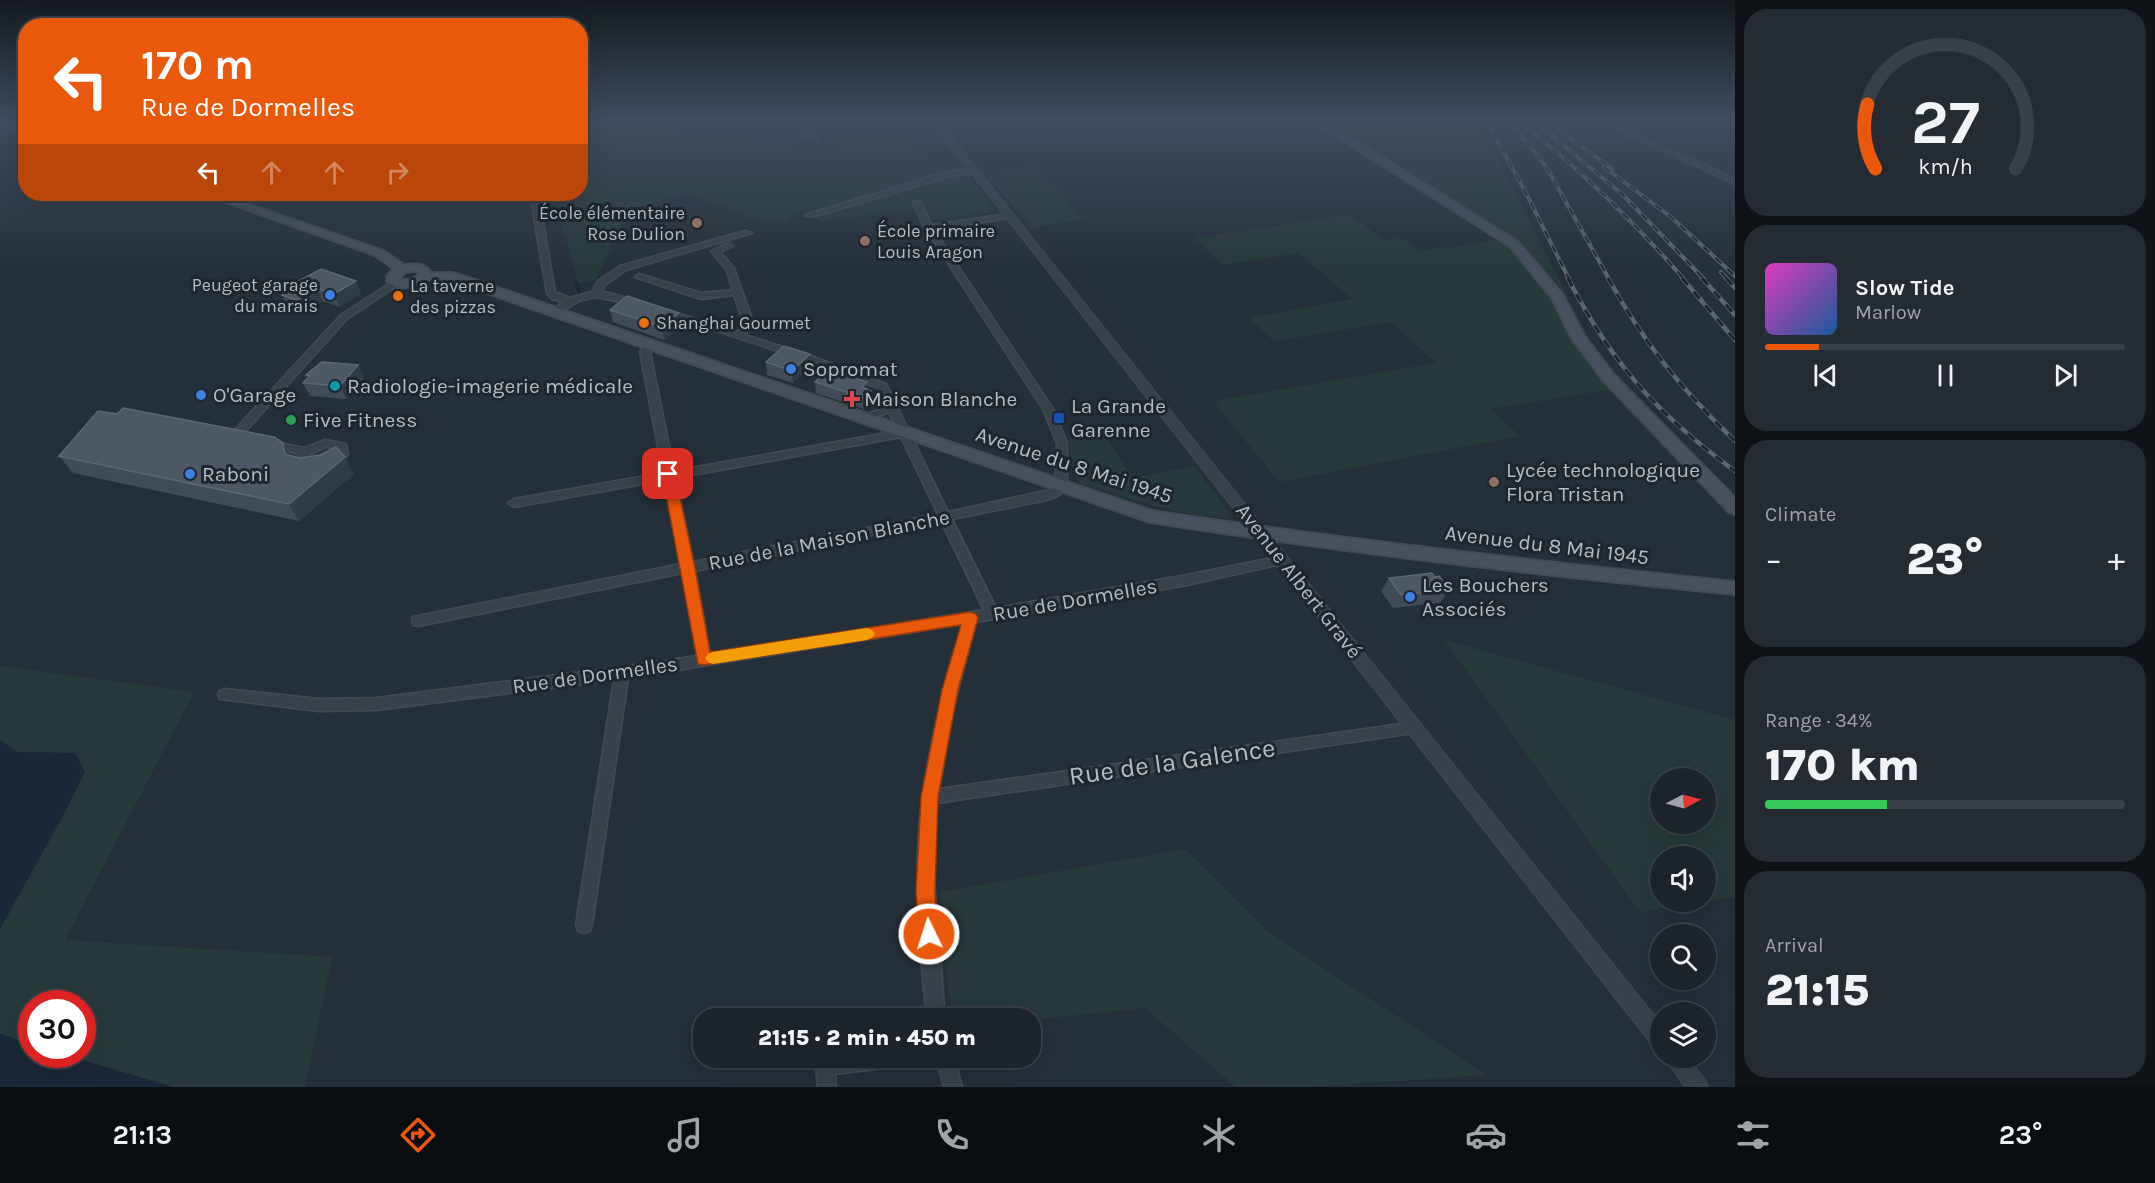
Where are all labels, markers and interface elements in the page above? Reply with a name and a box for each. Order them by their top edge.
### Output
text: 170 m [141,40,254,90]
icon: left [42,42,120,120]
text: 27 [1911,86,1979,159]
text: Rue de Dormelles [141,91,355,123]
text: km/h [1918,155,1972,180]
icon: left [192,156,225,189]
icon: ahead [255,156,288,189]
icon: ahead [318,156,351,189]
icon: right [381,156,414,189]
place label: École élémentaire Rose Dulion [539,201,685,245]
marker: École élémentaire Rose Dulion [690,216,704,230]
place label: École primaire Louis Aragon [877,219,995,263]
marker: École primaire Louis Aragon [858,234,872,248]
place label: Peugeot garage du marais [192,274,318,317]
place label: La taverne des pizzas [410,275,496,318]
text: Slow Tide [1855,275,1955,301]
marker: Peugeot garage du marais [323,288,337,302]
marker: La taverne des pizzas [391,289,405,303]
text: Marlow [1855,301,1921,324]
place label: Shanghai Gourmet [656,312,811,334]
marker: Shanghai Gourmet [637,316,651,330]
place label: Sopromat [803,357,898,381]
icon: previous [1809,359,1842,392]
icon: pause [1929,359,1962,392]
icon: next [2049,359,2082,392]
marker: Sopromat [784,362,798,376]
place label: Radiologie-imagerie médicale [347,374,633,398]
marker: Radiologie-imagerie médicale [328,379,342,393]
place label: O'Garage [213,383,296,407]
place label: Maison Blanche [864,387,1017,411]
marker: O'Garage [194,388,208,402]
marker: Maison Blanche [845,392,859,406]
place label: La Grande Garenne [1071,394,1166,442]
place label: Five Fitness [303,408,417,432]
marker: La Grande Garenne [1052,411,1066,425]
marker: Five Fitness [284,413,298,427]
street label: Avenue du 8 Mai 1945 [973,422,1175,508]
pin [642,448,693,499]
icon: arrive [651,457,684,490]
place label: Lycée technologique Flora Tristan [1506,458,1700,506]
place label: Raboni [202,462,269,486]
marker: Raboni [183,467,197,481]
marker: Lycée technologique Flora Tristan [1487,475,1501,489]
street label: Avenue Albert Gravé [1231,499,1367,663]
text: Climate [1765,503,1836,526]
street label: Rue de la Maison Blanche [706,505,952,575]
street label: Avenue du 8 Mai 1945 [1444,521,1650,569]
text: 23° [1906,533,1984,585]
text: − [1765,540,1782,578]
text: + [2108,540,2125,578]
place label: Les Bouchers Associés [1422,573,1549,621]
street label: Rue de Dormelles [991,574,1159,626]
marker: Les Bouchers Associés [1403,590,1417,604]
street label: Rue de Dormelles [511,652,679,698]
text: Range · 34% [1765,709,1872,732]
street label: Rue de la Galence [1067,732,1277,792]
text: 170 km [1765,739,1920,791]
north arrow [1650,768,1716,834]
map controls [1650,768,1716,1068]
button: sound [1650,846,1716,912]
position arrow [897,902,961,966]
button: search [1650,924,1716,990]
text: Arrival [1765,934,1824,957]
text: 21:15 [1765,964,1869,1016]
speed limit sign: 30 [18,990,96,1068]
button: layers [1650,1002,1716,1068]
text: 21:15 · 2 min · 450 m [758,1025,976,1051]
icon: directions [397,1114,439,1156]
icon: music [664,1114,706,1156]
icon: phone [931,1114,973,1156]
icon: climate [1198,1114,1240,1156]
icon: car [1465,1114,1507,1156]
icon: filters [1732,1114,1774,1156]
text: 21:13 [112,1119,172,1151]
text: 23° [1999,1119,2042,1151]

